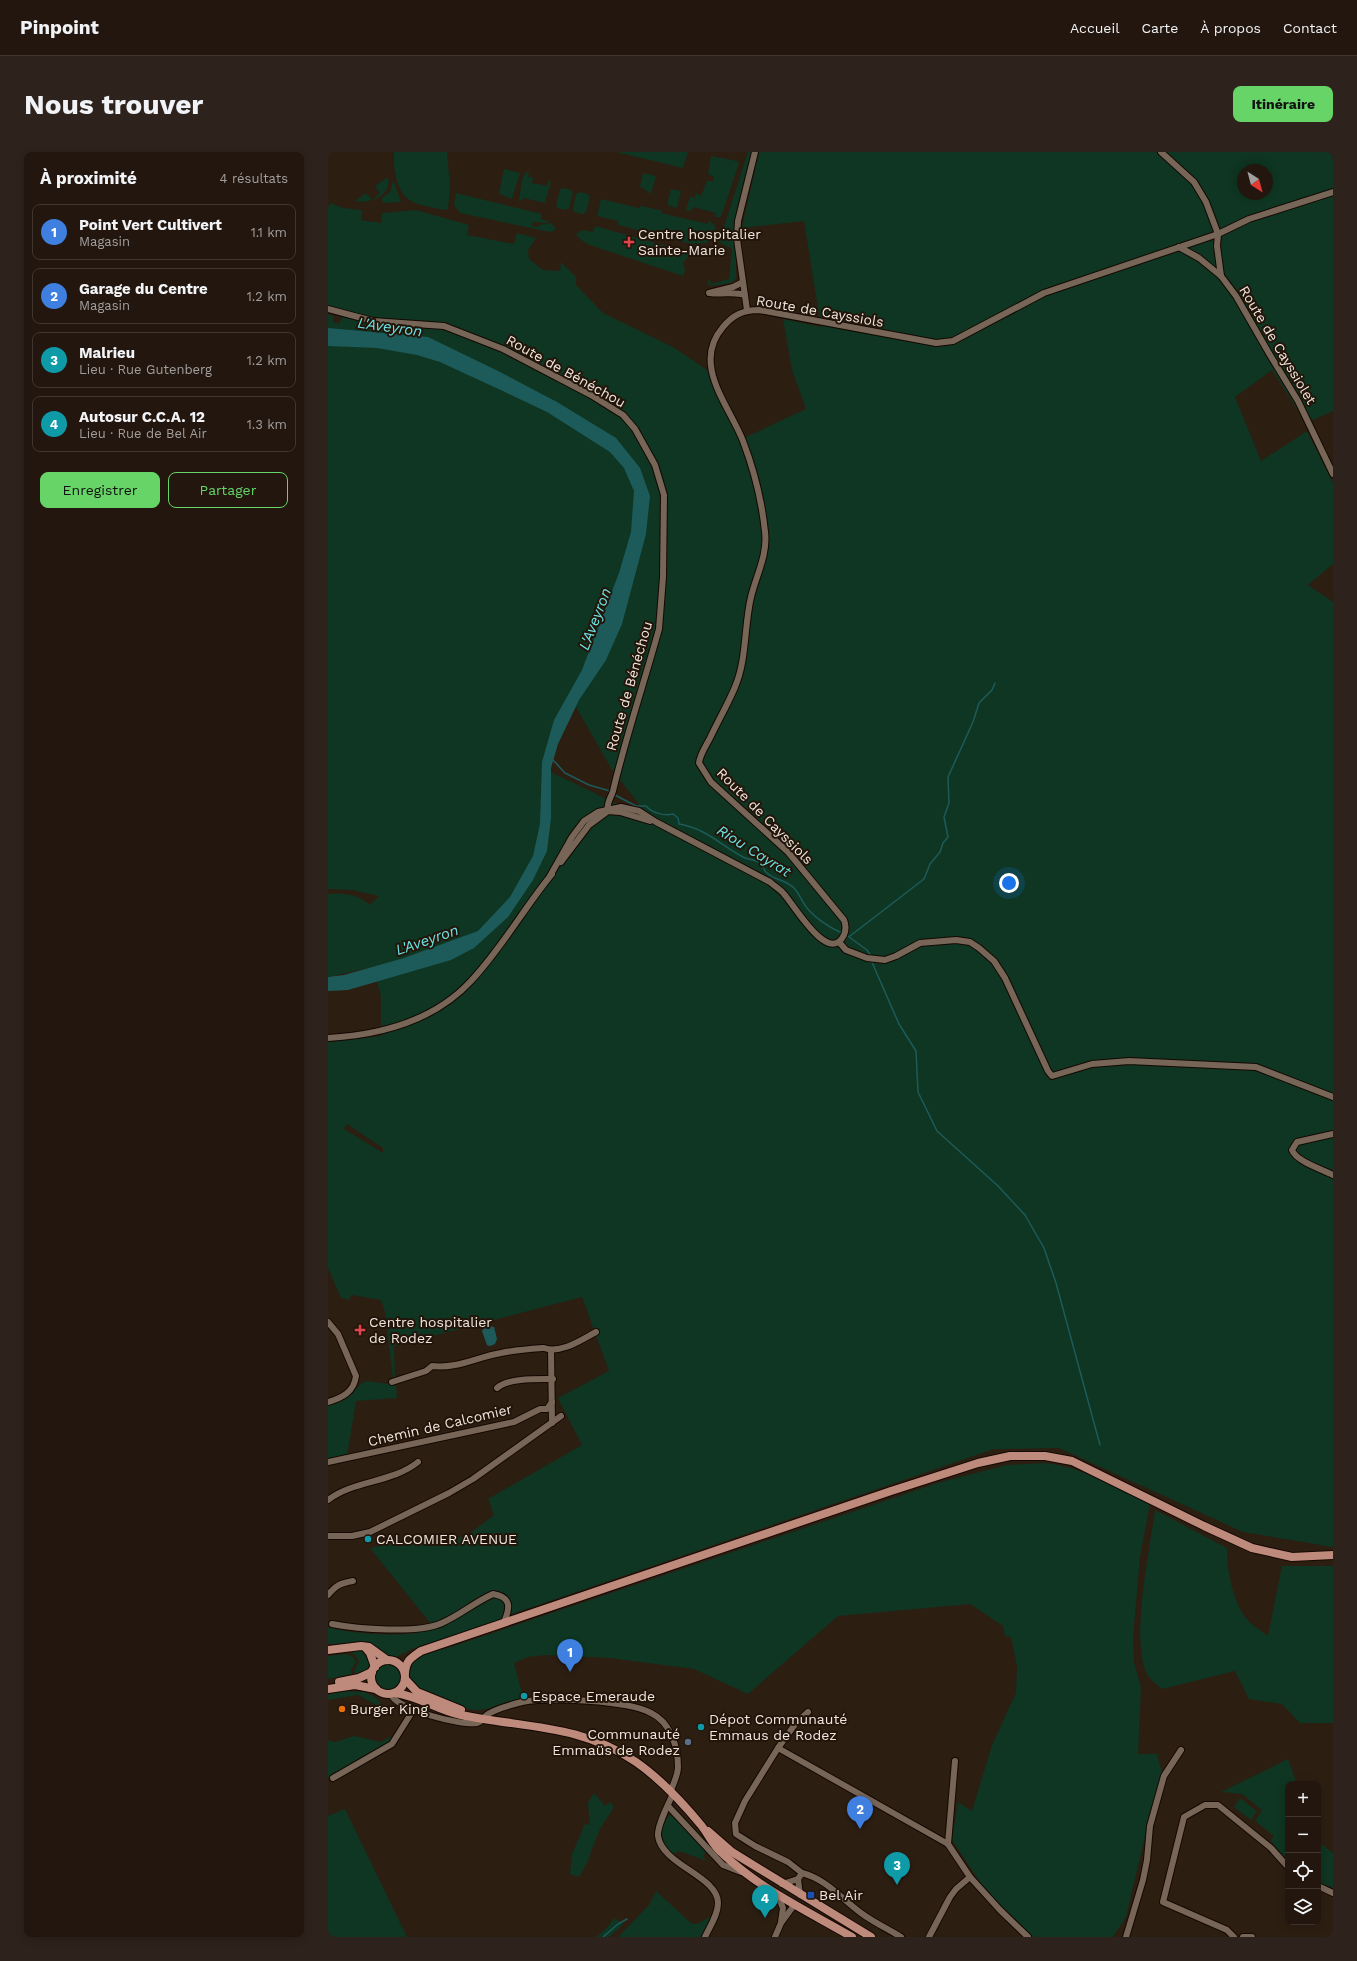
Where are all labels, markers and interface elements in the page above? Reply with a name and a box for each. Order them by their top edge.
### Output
text: Pinpoint [20,16,99,39]
text: Accueil [1070,20,1119,36]
text: Carte [1141,20,1178,36]
text: À propos [1200,20,1261,36]
text: Contact [1283,20,1337,36]
button: Itinéraire [1233,86,1333,122]
text: Nous trouver [24,88,203,121]
north arrow [1237,164,1273,200]
text: À proximité [40,168,137,188]
text: 4 résultats [220,171,288,186]
text: Point Vert Cultivert [79,216,222,234]
text: 1 [51,225,57,240]
text: 1.1 km [251,225,287,240]
place label: Centre hospitalier Sainte-Marie [638,226,761,258]
text: Magasin [79,234,130,249]
marker: Centre hospitalier Sainte-Marie [623,236,635,248]
text: Garage du Centre [79,280,208,298]
street label: Route de Cayssiolet [1236,283,1320,407]
text: 2 [50,289,58,304]
text: 1.2 km [247,289,287,304]
street label: Route de Cayssiols [755,292,885,330]
text: Magasin [79,298,130,313]
water label: L'Aveyron [357,314,423,340]
street label: Route de Bénéchou [504,332,628,410]
text: Malrieu [79,344,135,362]
text: 3 [50,353,58,368]
text: 1.2 km [247,353,287,368]
text: Lieu · Rue Gutenberg [79,362,212,377]
text: Autosur C.C.A. 12 [79,408,205,426]
text: 4 [50,417,58,432]
text: 1.3 km [247,417,287,432]
text: Lieu · Rue de Bel Air [79,426,207,441]
button: Enregistrer [40,472,160,508]
button: Partager [168,472,288,508]
water label: L'Aveyron [575,585,615,653]
street label: Route de Bénéchou [603,619,655,753]
street label: Route de Cayssiols [714,765,816,867]
water label: Riou Cayrat [714,821,795,881]
your location [999,873,1019,893]
water label: L'Aveyron [393,921,461,959]
place label: Centre hospitalier de Rodez [369,1314,492,1346]
marker: Centre hospitalier de Rodez [354,1324,366,1336]
street label: Chemin de Calcomier [366,1401,514,1449]
place label: CALCOMIER AVENUE [376,1531,517,1547]
marker: CALCOMIER AVENUE [363,1534,373,1544]
pin: 1 [557,1639,583,1672]
place label: Espace Emeraude [532,1688,655,1704]
marker: Espace Emeraude [519,1691,529,1701]
place label: Burger King [350,1701,428,1717]
marker: Burger King [337,1704,347,1714]
place label: Dépot Communauté Emmaus de Rodez [709,1711,847,1743]
marker: Dépot Communauté Emmaus de Rodez [696,1722,706,1732]
place label: Communauté Emmaüs de Rodez [552,1726,680,1758]
marker: Communauté Emmaüs de Rodez [683,1737,693,1747]
map controls [1285,1781,1321,1925]
button: + [1285,1781,1321,1817]
pin: 2 [847,1796,873,1829]
button: − [1285,1817,1321,1853]
pin: 3 [884,1852,910,1885]
button: locate [1285,1853,1321,1889]
pin: 4 [752,1885,778,1918]
place label: Bel Air [819,1887,863,1903]
button: layers [1285,1889,1321,1925]
marker: Bel Air [806,1890,816,1900]

